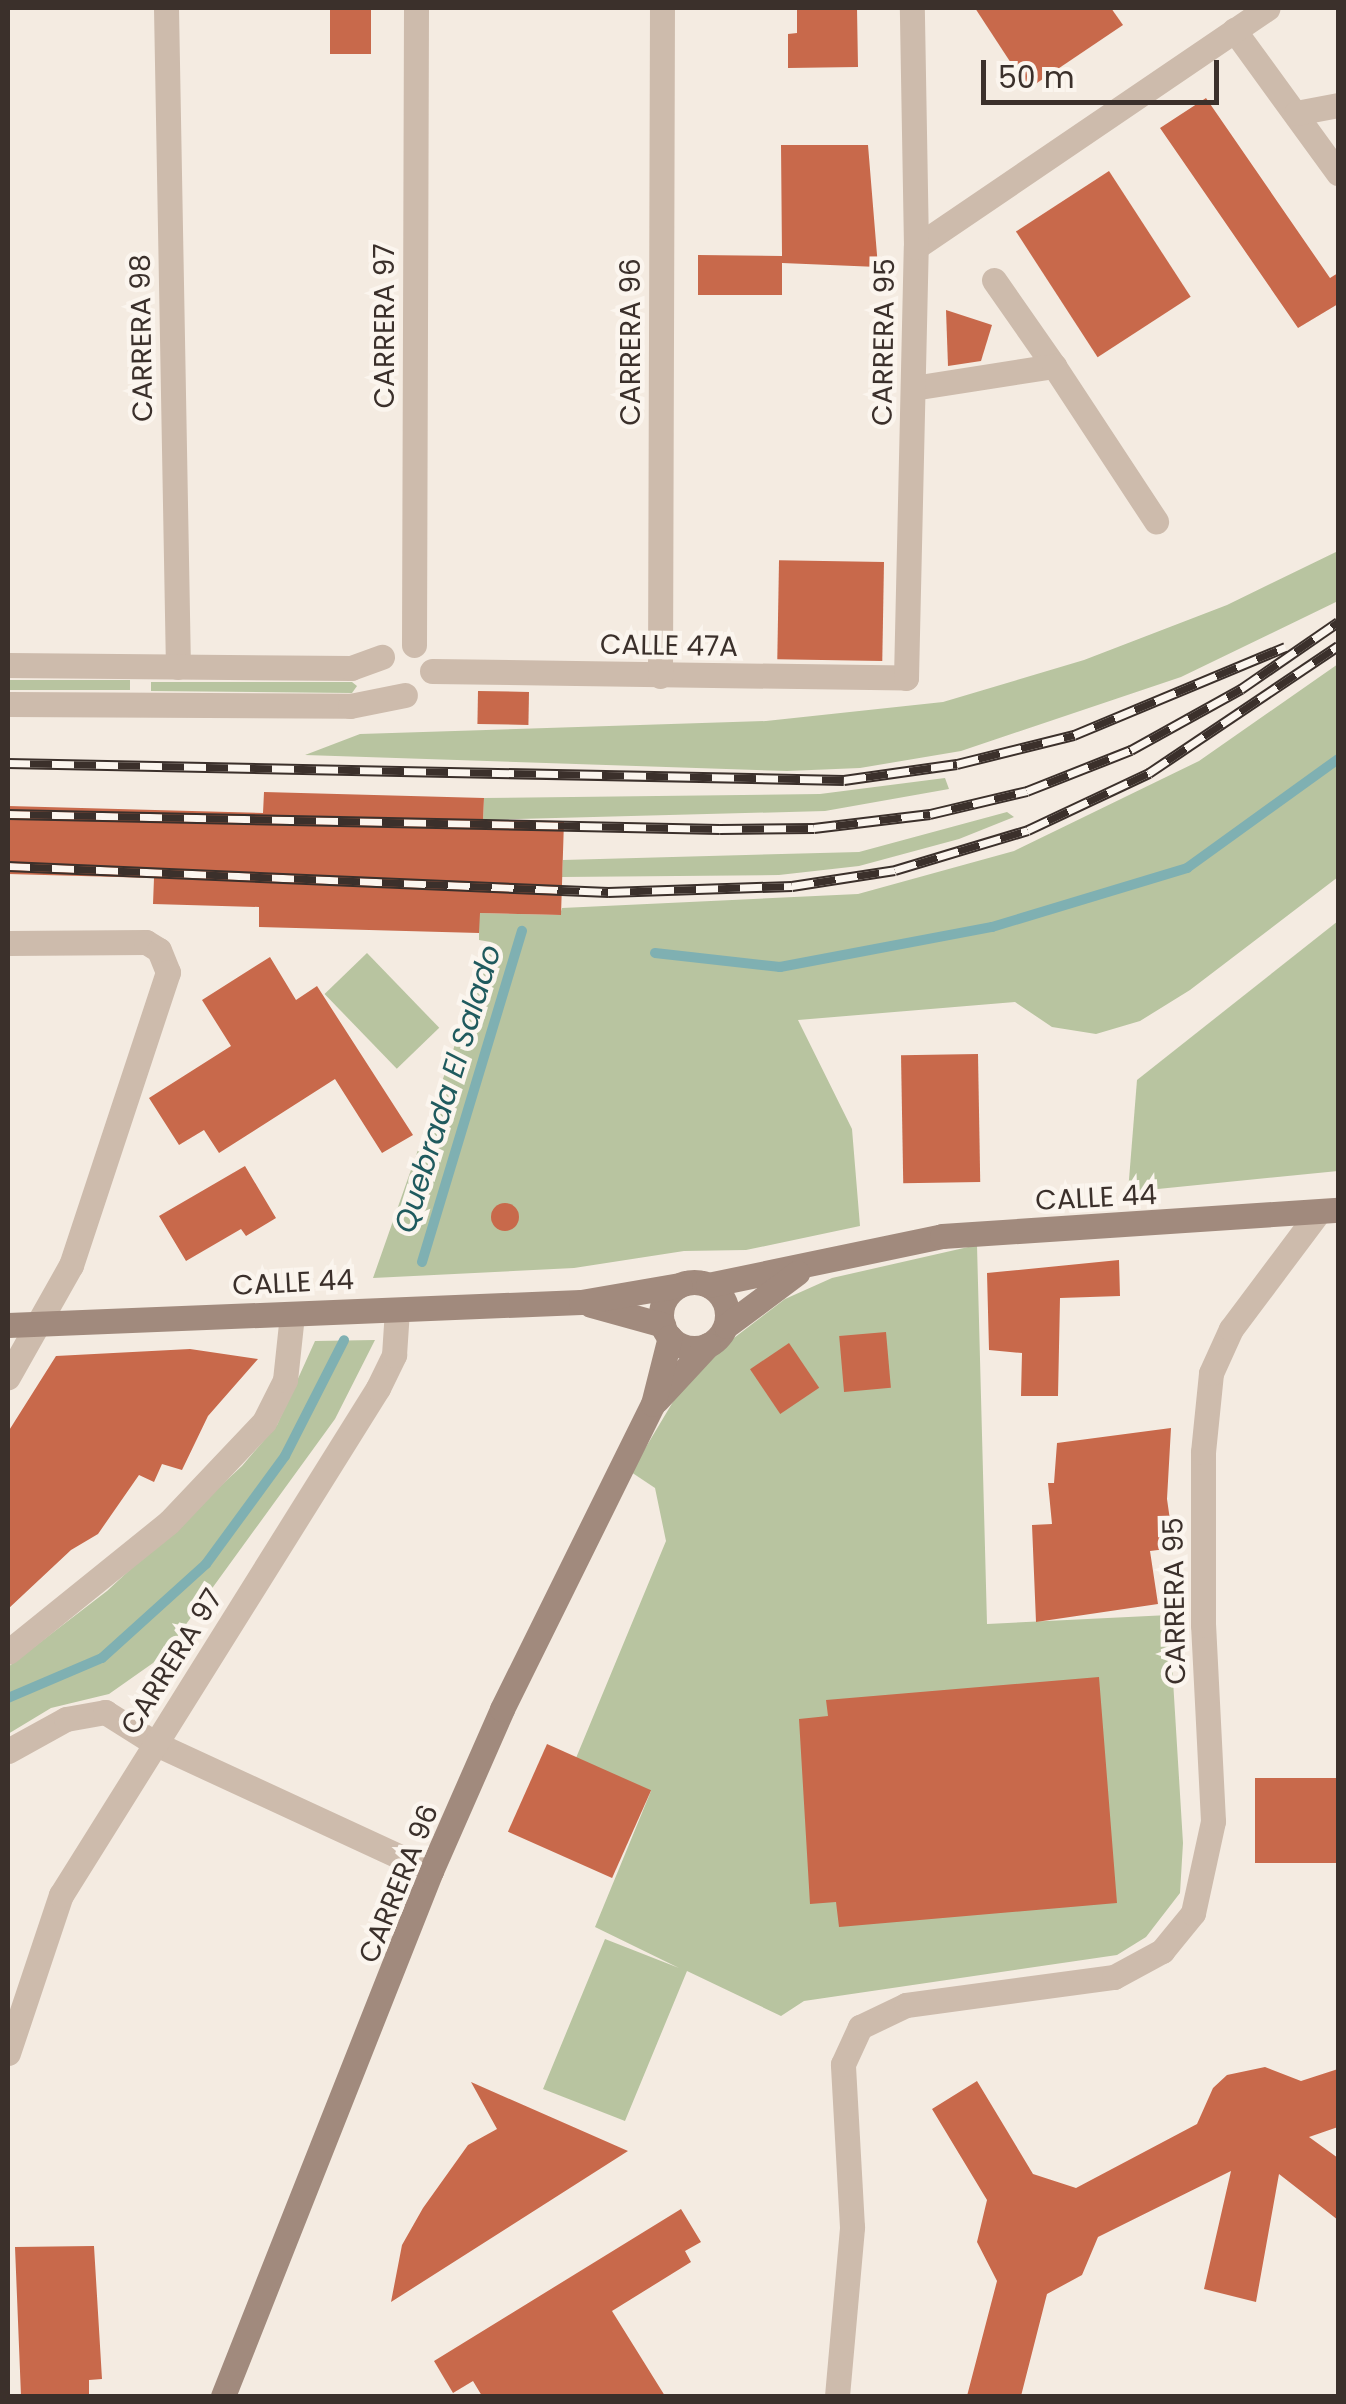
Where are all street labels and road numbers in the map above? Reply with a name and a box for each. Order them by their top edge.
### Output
street label: CARRERA 97 [368,243,402,409]
street label: CARRERA 98 [124,254,160,422]
street label: CARRERA 96 [614,258,648,426]
street label: CARRERA 95 [866,258,902,426]
street label: CALLE 47A [600,628,738,664]
street label: CALLE 44 [1034,1178,1158,1218]
street label: CALLE 44 [231,1263,355,1303]
street label: CARRERA 95 [1157,1517,1193,1685]
street label: CARRERA 97 [114,1583,230,1741]
street label: CARRERA 96 [352,1800,446,1968]

